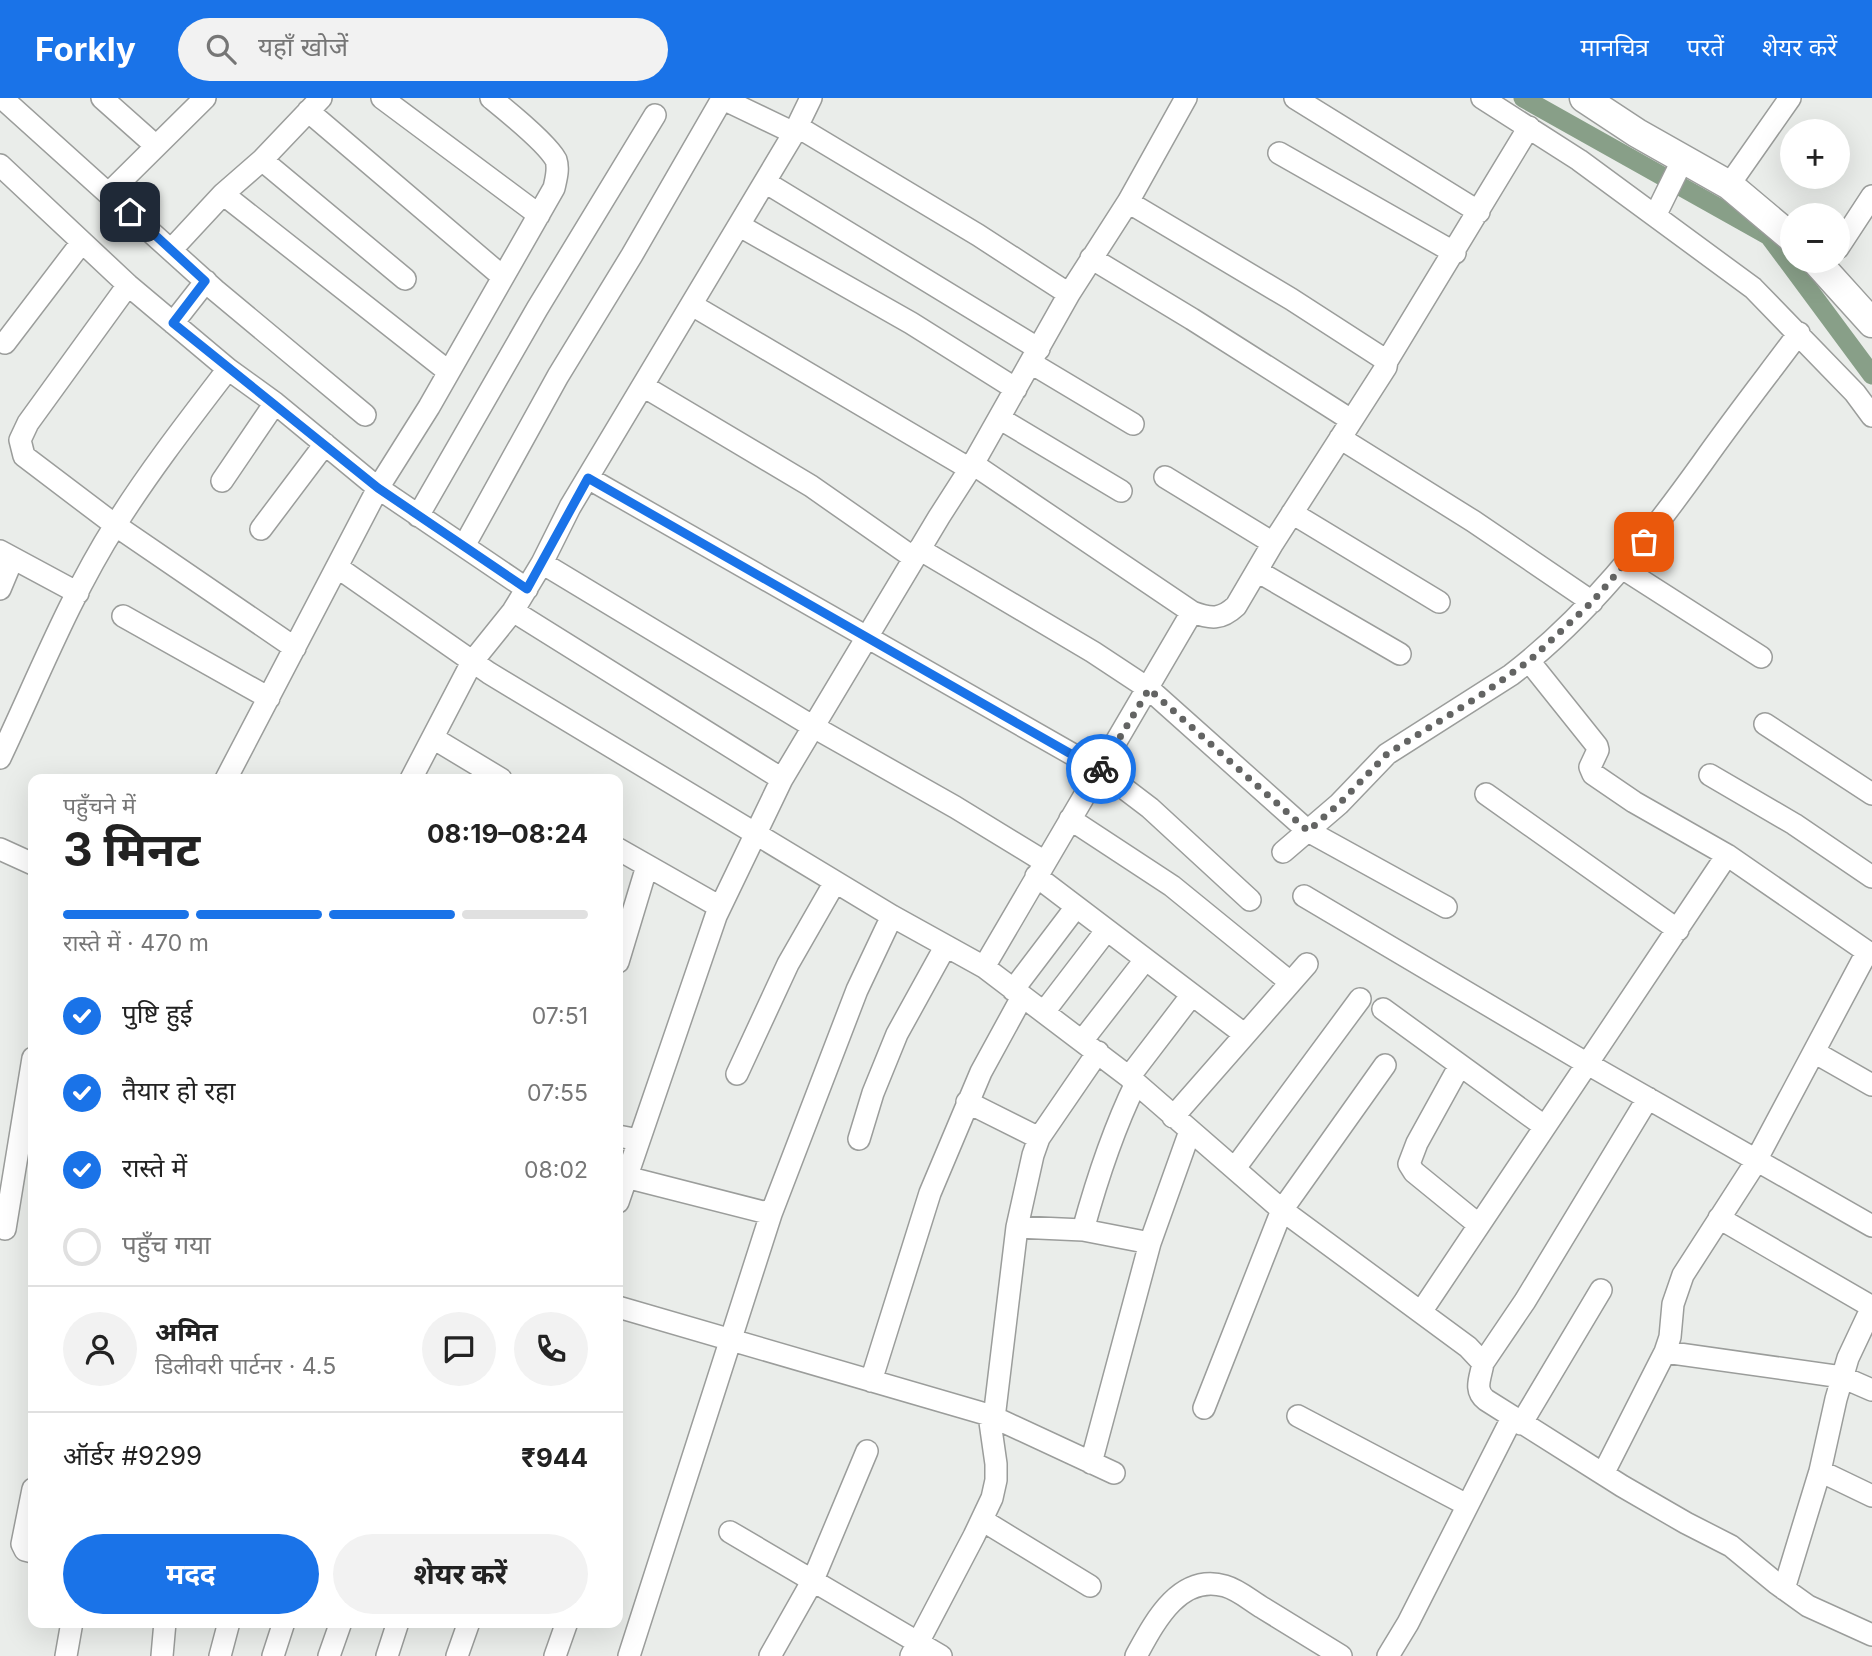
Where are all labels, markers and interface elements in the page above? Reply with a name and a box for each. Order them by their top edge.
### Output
search box [178,18,668,81]
text: Forkly [35,29,136,69]
icon: search [202,30,240,68]
text: यहाँ खोजें [258,31,348,62]
text: मानचित्र [1580,33,1649,62]
text: परतें [1687,33,1724,62]
text: शेयर करें [1762,33,1837,62]
map controls [1780,119,1850,273]
button: + [1780,119,1850,189]
pin [100,182,160,242]
icon: home [111,193,149,231]
button: − [1780,203,1850,273]
pin [1614,512,1674,572]
icon: bag [1625,523,1663,561]
courier [1066,734,1136,804]
icon: bike [1082,750,1120,788]
text: पहुँचने में [63,792,136,820]
text: 08:19–08:24 [427,818,588,849]
text: 3 मिनट [63,821,200,877]
text: रास्ते में · 470 m [63,929,209,957]
icon: check [63,997,101,1035]
text: पुष्टि हुई [122,998,193,1029]
text: 07:51 [532,1002,588,1030]
icon: check [63,1074,101,1112]
text: तैयार हो रहा [122,1075,236,1106]
text: 07:55 [527,1079,588,1107]
icon: check [63,1151,101,1189]
text: रास्ते में [122,1152,187,1183]
text: 08:02 [524,1156,588,1184]
text: पहुँच गया [122,1229,211,1260]
button: person [63,1312,137,1386]
button: chat [422,1312,496,1386]
button: phone [514,1312,588,1386]
text: अमित [155,1316,218,1347]
text: डिलीवरी पार्टनर · 4.5 [155,1352,336,1380]
text: ऑर्डर #9299 [63,1440,202,1471]
text: ₹944 [521,1442,588,1473]
button: मदद [63,1534,319,1614]
button: शेयर करें [333,1534,588,1614]

